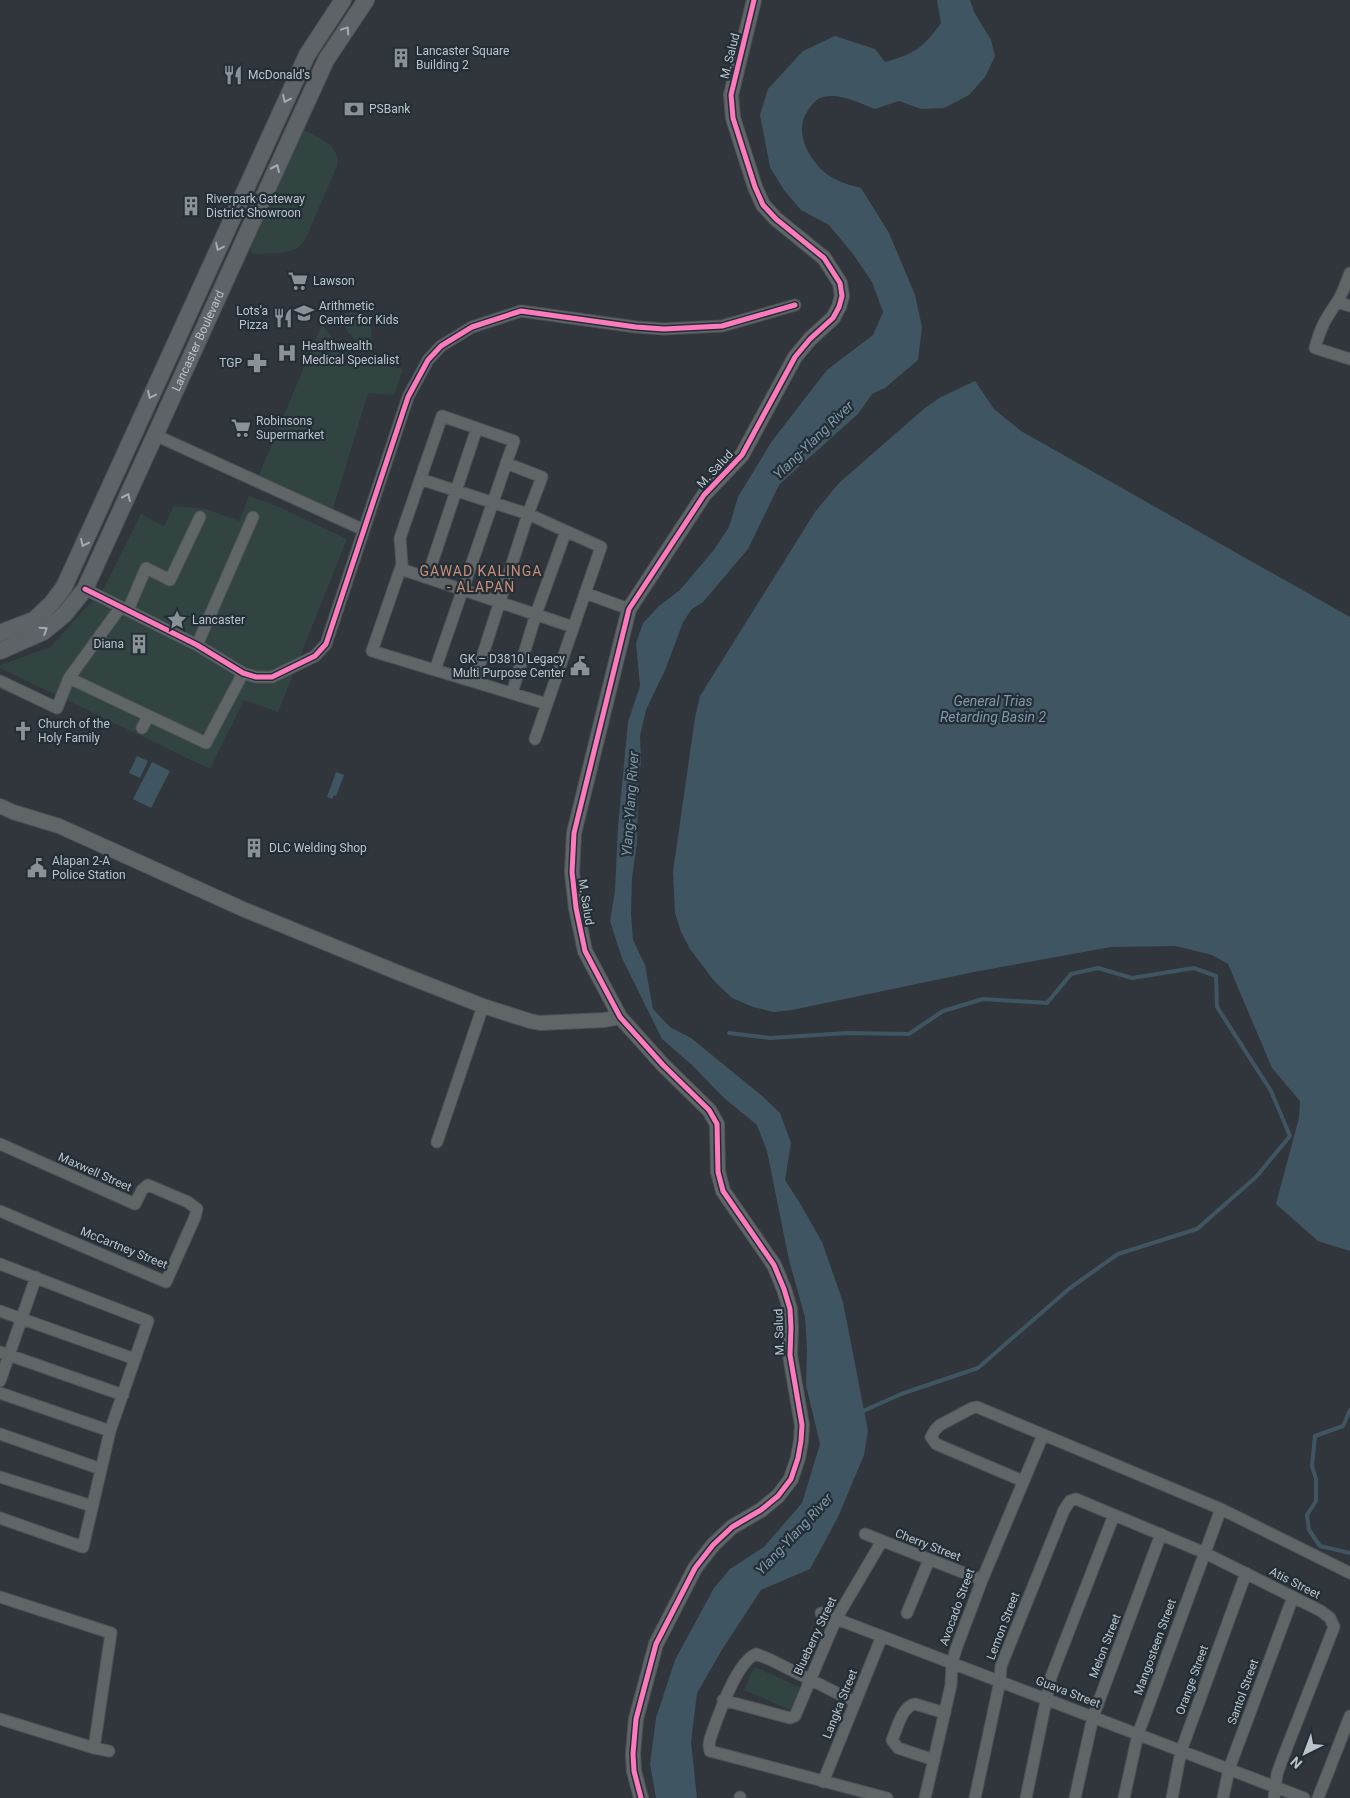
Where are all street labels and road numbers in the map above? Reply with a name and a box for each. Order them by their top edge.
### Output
street label: M. Salud [718,32,742,80]
street label: Lancaster Boulevard [169,288,227,394]
street label: M. Salud [694,447,736,491]
street label: M. Salud [575,878,597,926]
street label: Maxwell Street [56,1150,134,1194]
street label: McCartney Street [78,1224,170,1272]
street label: M. Salud [771,1308,787,1356]
street label: Cherry Street [893,1526,963,1564]
street label: Atis Street [1267,1564,1323,1602]
street label: Avocado Street [937,1566,977,1648]
street label: Lemon Street [984,1590,1022,1662]
street label: Blueberry Street [791,1594,839,1677]
street label: Mangosteen Street [1131,1597,1179,1697]
street label: Melon Street [1086,1612,1124,1680]
street label: Orange Street [1173,1643,1211,1717]
street label: Santol Street [1225,1657,1261,1727]
street label: Langka Street [820,1667,860,1741]
street label: Guava Street [1034,1673,1102,1711]

